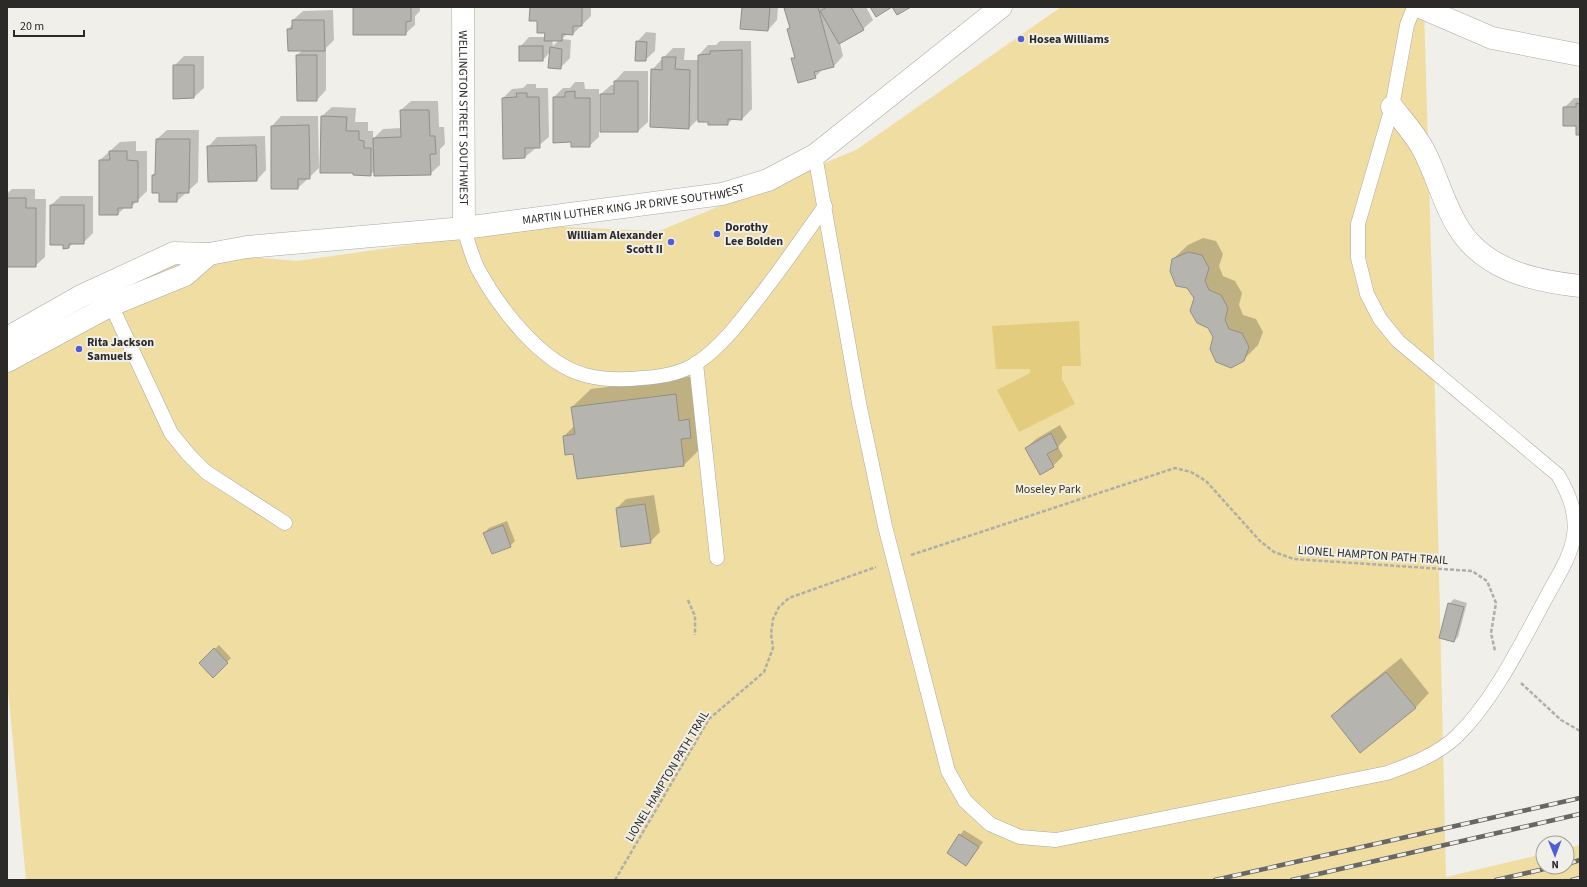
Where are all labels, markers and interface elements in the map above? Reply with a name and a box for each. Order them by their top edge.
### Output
scale bar [14,12,84,38]
text: 20 m [20,18,44,35]
street label: WELLINGTON STREET SOUTHWEST [454,30,472,206]
place label: Hosea Williams [1029,31,1109,48]
marker: Hosea Williams [1016,34,1026,44]
street label: MARTIN LUTHER KING JR DRIVE SOUTHWEST [521,179,747,229]
place label: Dorothy Lee Bolden [725,219,783,250]
place label: William Alexander Scott II [567,227,663,258]
marker: Dorothy Lee Bolden [712,229,722,239]
marker: William Alexander Scott II [666,237,676,247]
place label: Rita Jackson Samuels [87,334,154,365]
marker: Rita Jackson Samuels [74,344,84,354]
park label: Moseley Park [1015,481,1081,498]
street label: LIONEL HAMPTON PATH TRAIL [1297,542,1449,569]
street label: LIONEL HAMPTON PATH TRAIL [621,707,714,845]
north arrow [1535,835,1575,875]
text: N [1551,857,1559,872]

